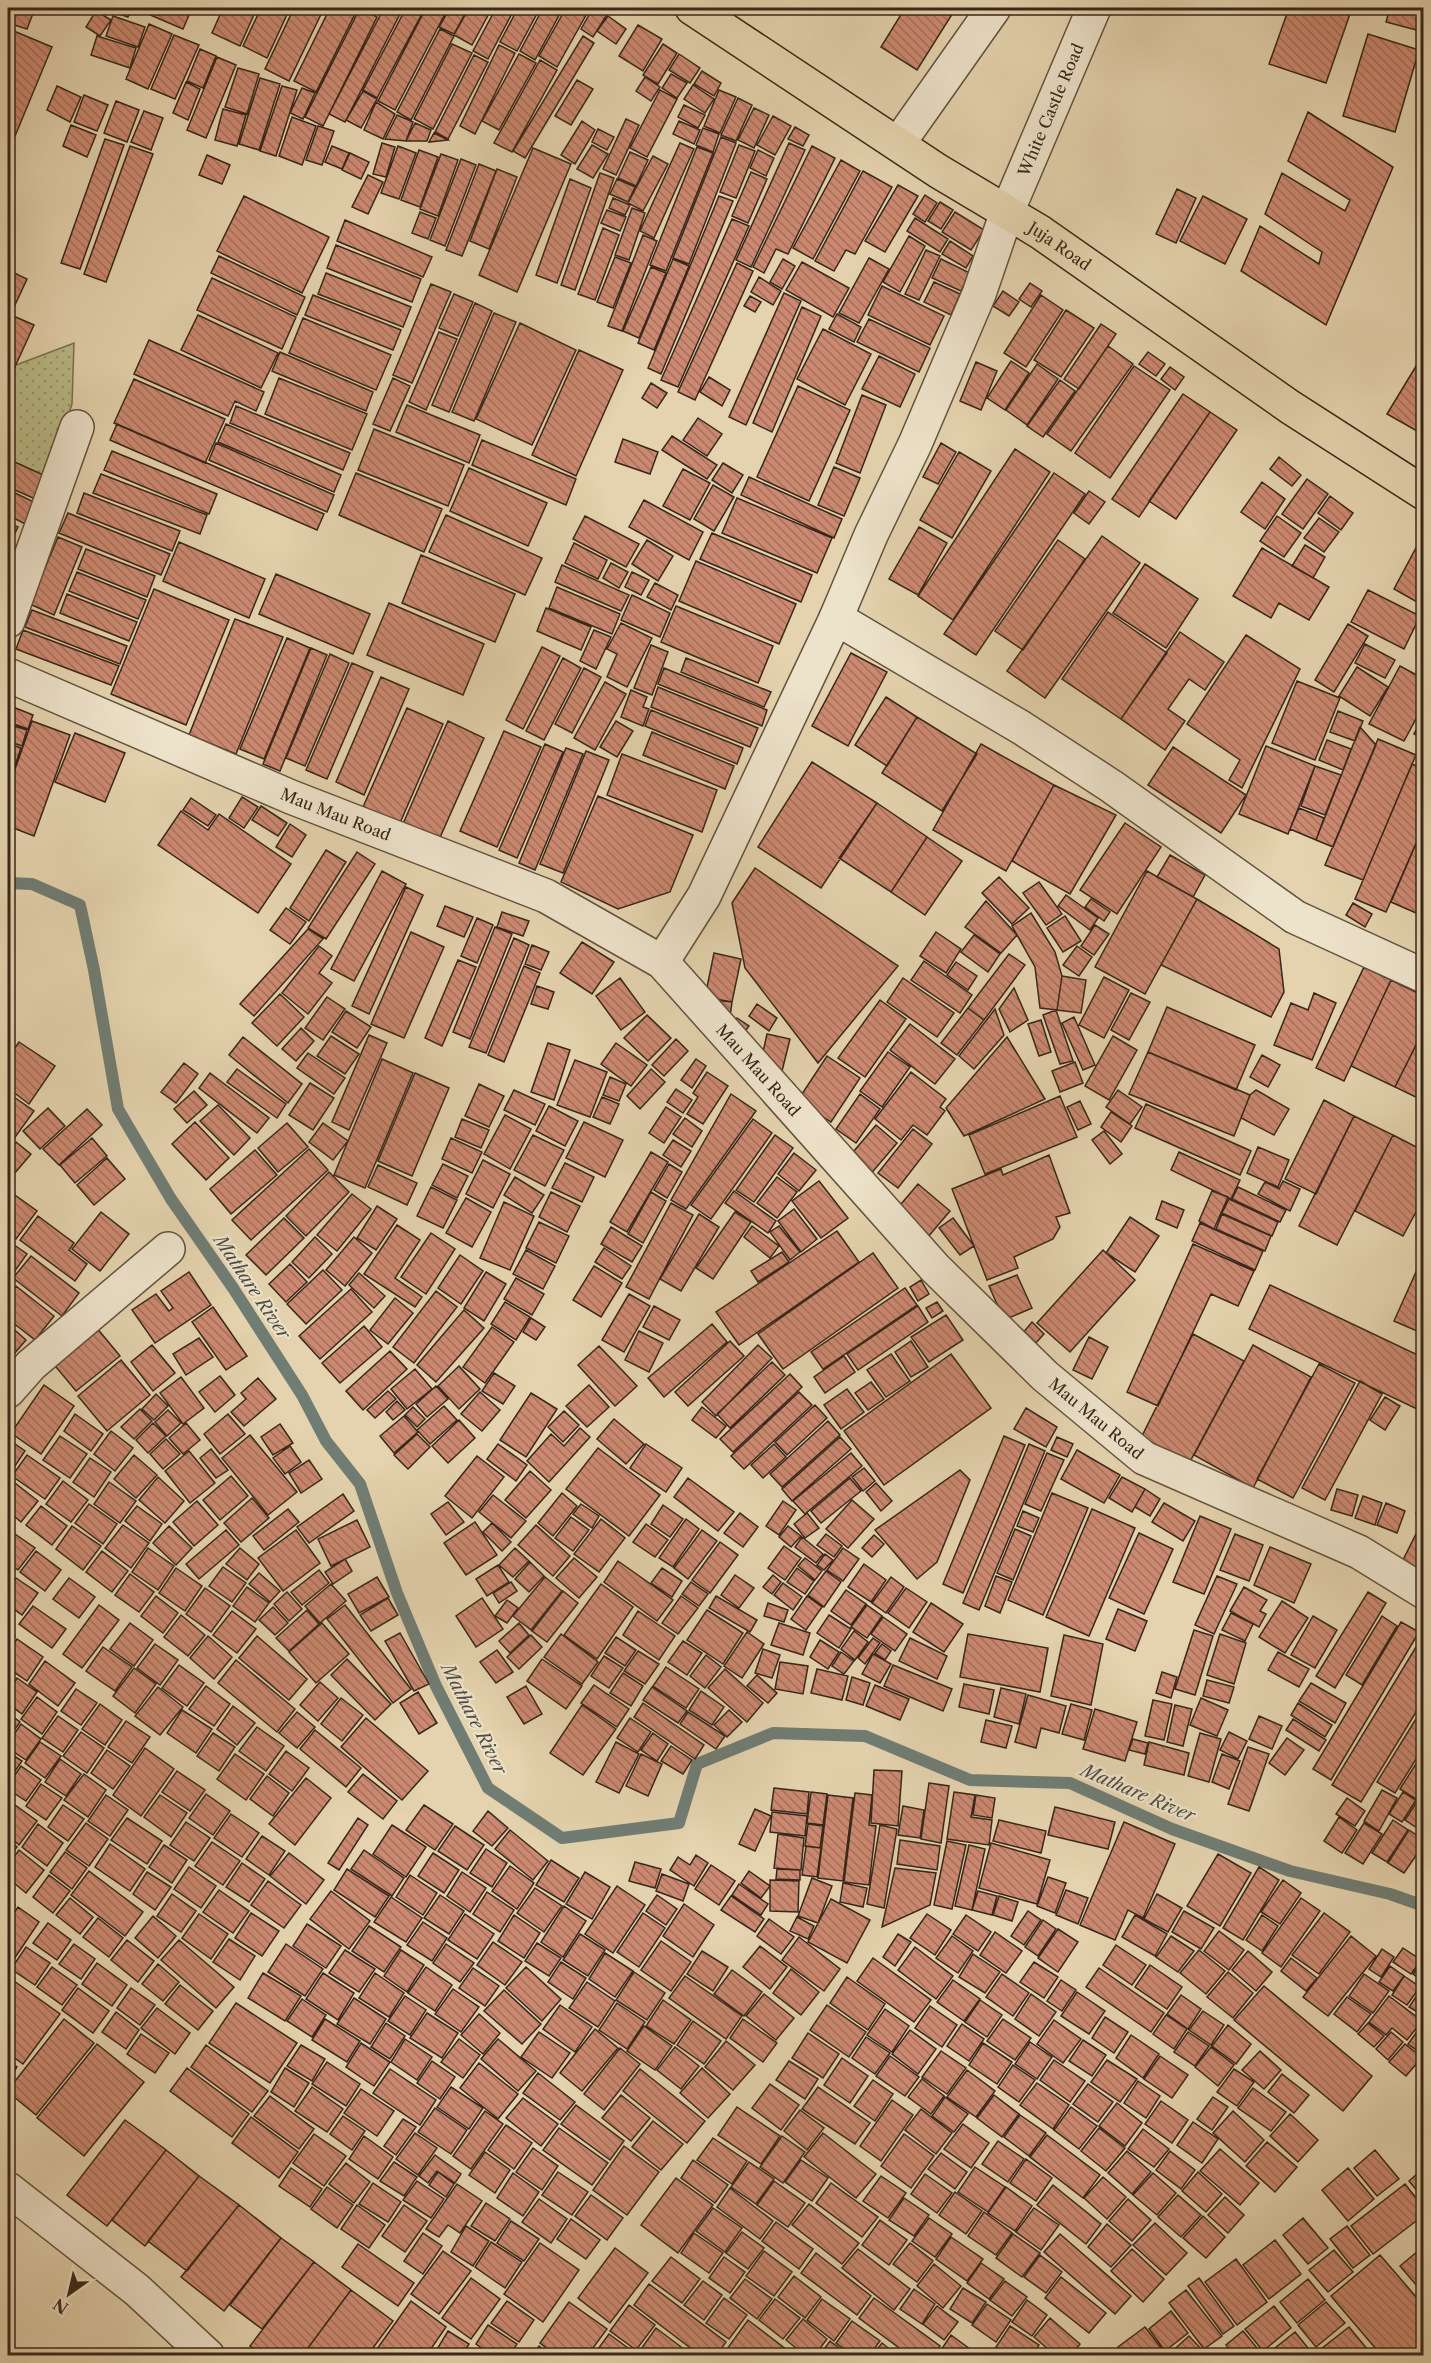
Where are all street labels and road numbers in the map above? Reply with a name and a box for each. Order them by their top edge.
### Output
street label: White Castle Road [1013,40,1088,180]
street label: Juja Road [1022,216,1095,275]
street label: Mau Mau Road [277,784,394,845]
street label: Mau Mau Road [712,1020,805,1121]
street label: Mau Mau Road [1045,1374,1148,1464]

